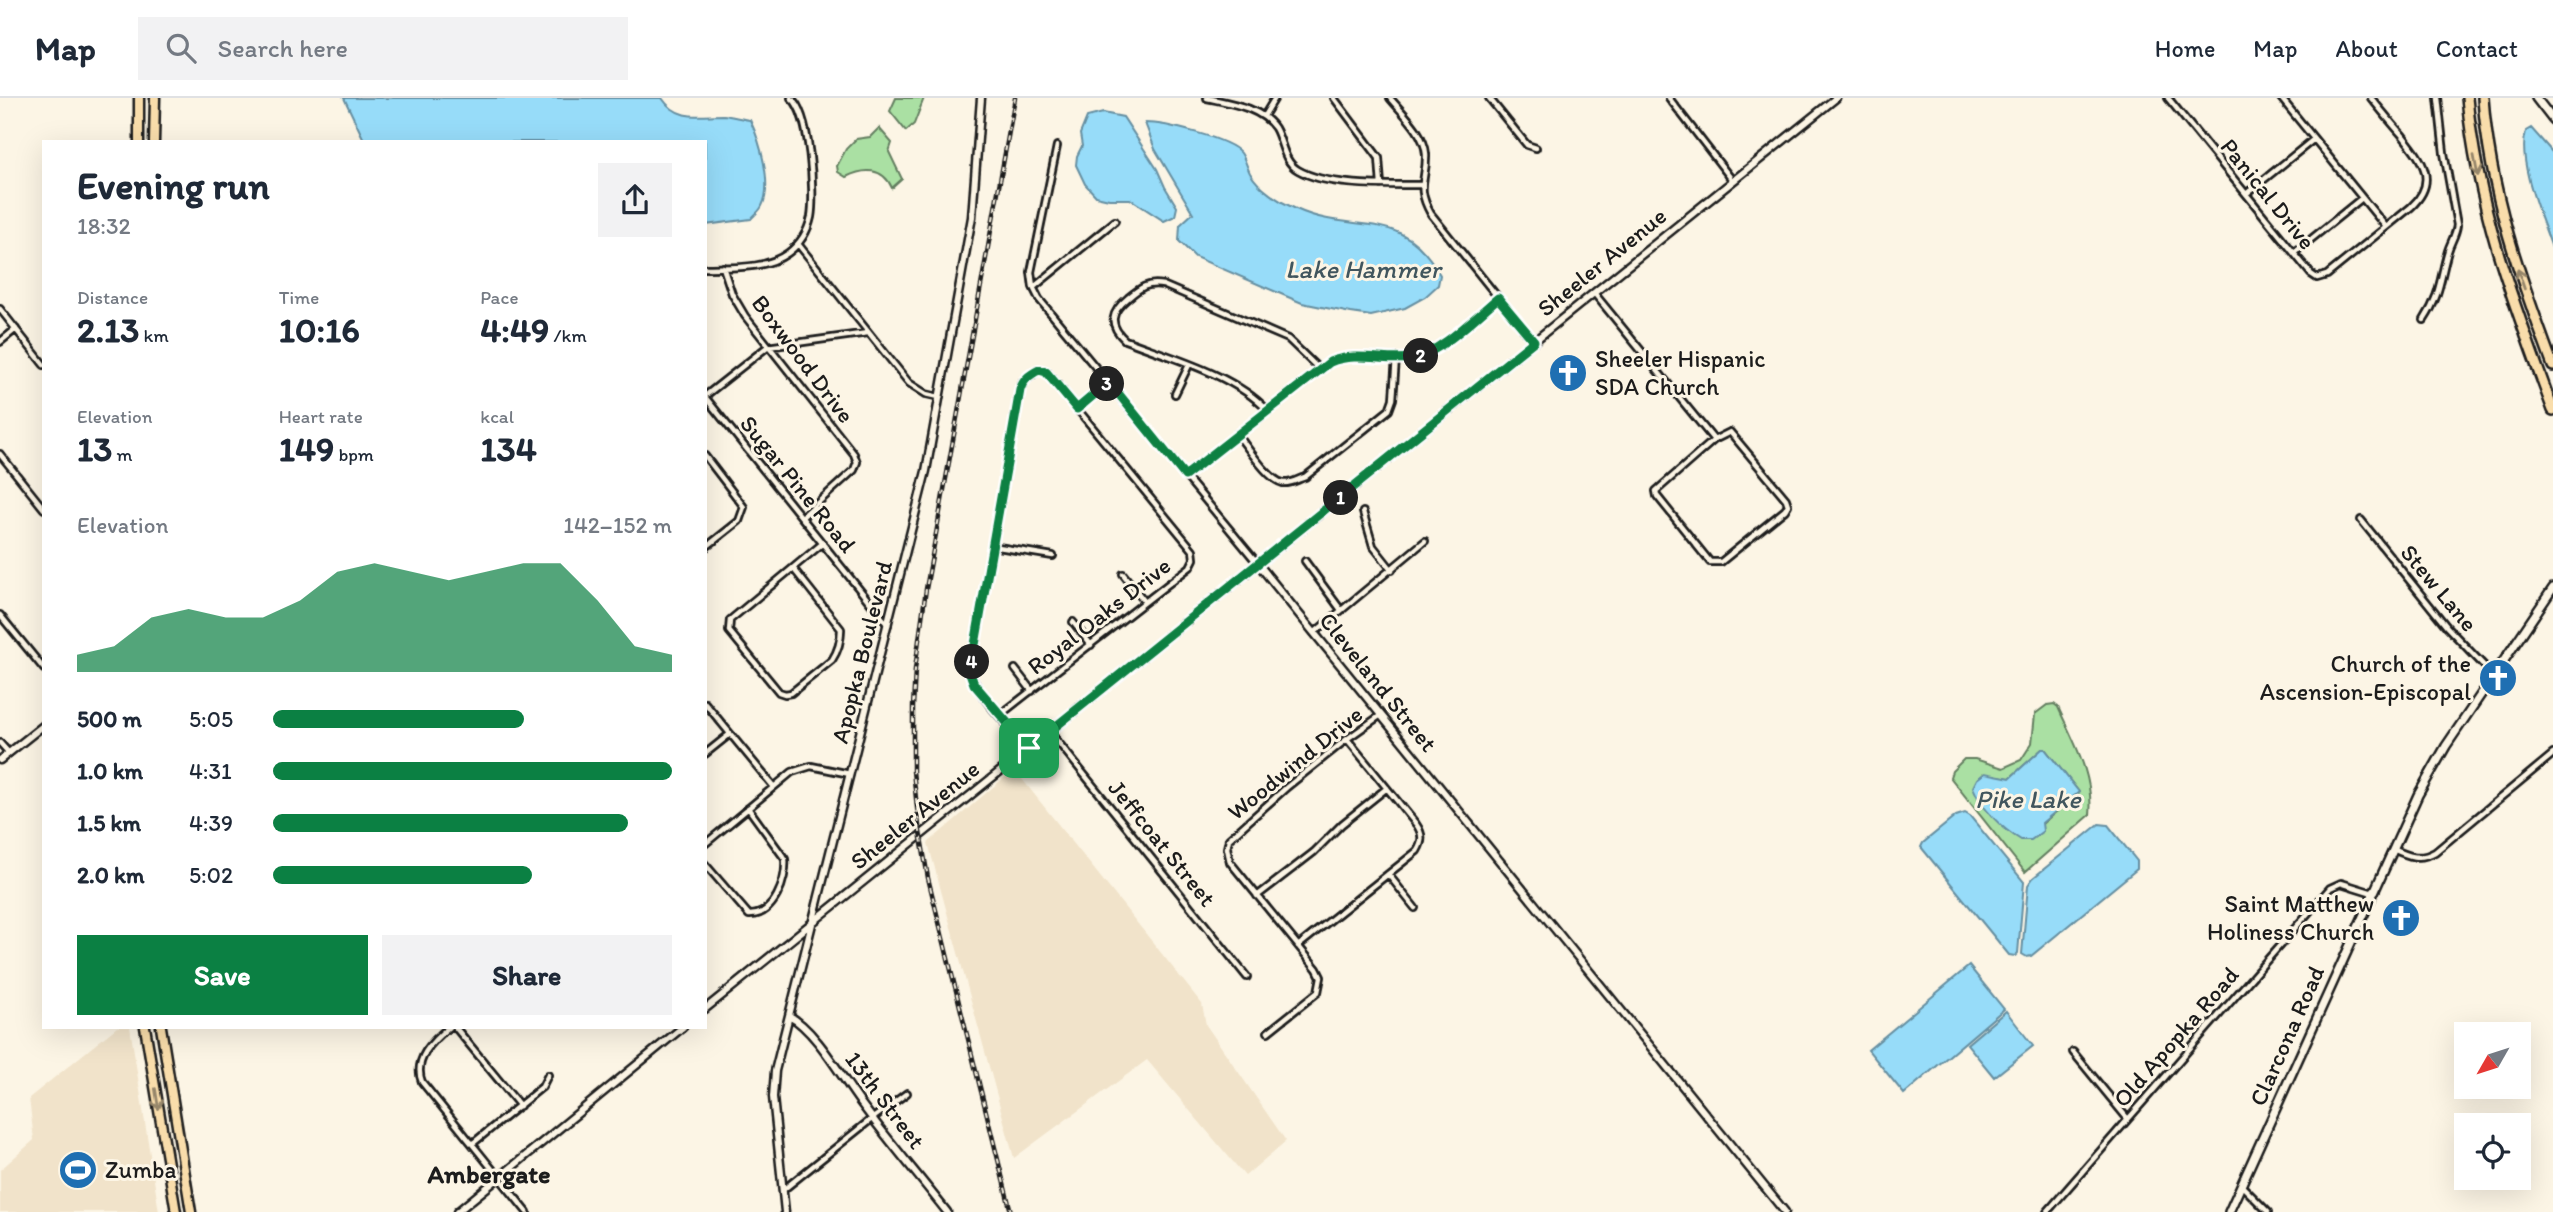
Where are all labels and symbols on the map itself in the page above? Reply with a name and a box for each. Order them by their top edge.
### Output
street label: Panical Drive [2215,132,2322,255]
one-way arrow [2470,154,2483,177]
street label: Sheeler Avenue [1531,201,1672,322]
water label: Lake Hammer [1285,253,1443,285]
one-way arrow [2514,268,2527,290]
street label: Boxwood Drive [746,289,861,428]
pin: 2 [1404,338,1438,374]
place label: Sheeler Hispanic SDA Church [1595,344,1766,401]
church icon: Sheeler Hispanic SDA Church [1547,352,1589,394]
pin: 3 [1090,366,1124,402]
street label: Sugar Pine Road [734,409,863,558]
pin: 1 [1324,480,1358,516]
street label: Stew Lane [2395,538,2484,637]
street label: Royal Oaks Drive [1021,551,1176,681]
street label: Apopka Boulevard [825,558,898,746]
street label: Cleveland Street [1313,606,1444,757]
pin: 4 [954,644,990,680]
place label: Church of the Ascension-Episcopal [2260,649,2471,706]
church icon: Church of the Ascension-Episcopal [2477,657,2519,699]
street label: Woodwind Drive [1221,699,1368,826]
pin [999,718,1059,778]
street label: Sheeler Avenue [844,754,985,875]
street label: Jeffcoat Street [1102,773,1222,912]
water label: Pike Lake [1975,783,2082,815]
place label: Saint Matthew Holiness Church [2207,889,2374,946]
church icon: Saint Matthew Holiness Church [2380,897,2422,939]
street label: Old Apopka Road [2107,960,2245,1113]
street label: Clarcona Road [2243,961,2330,1110]
north arrow [2454,1022,2530,1099]
street label: 13th Street [839,1045,932,1154]
one-way arrow [151,1087,164,1110]
sports icon: Zumba [57,1149,99,1191]
place label: Zumba [105,1155,177,1184]
district label: Ambergate [426,1158,551,1190]

